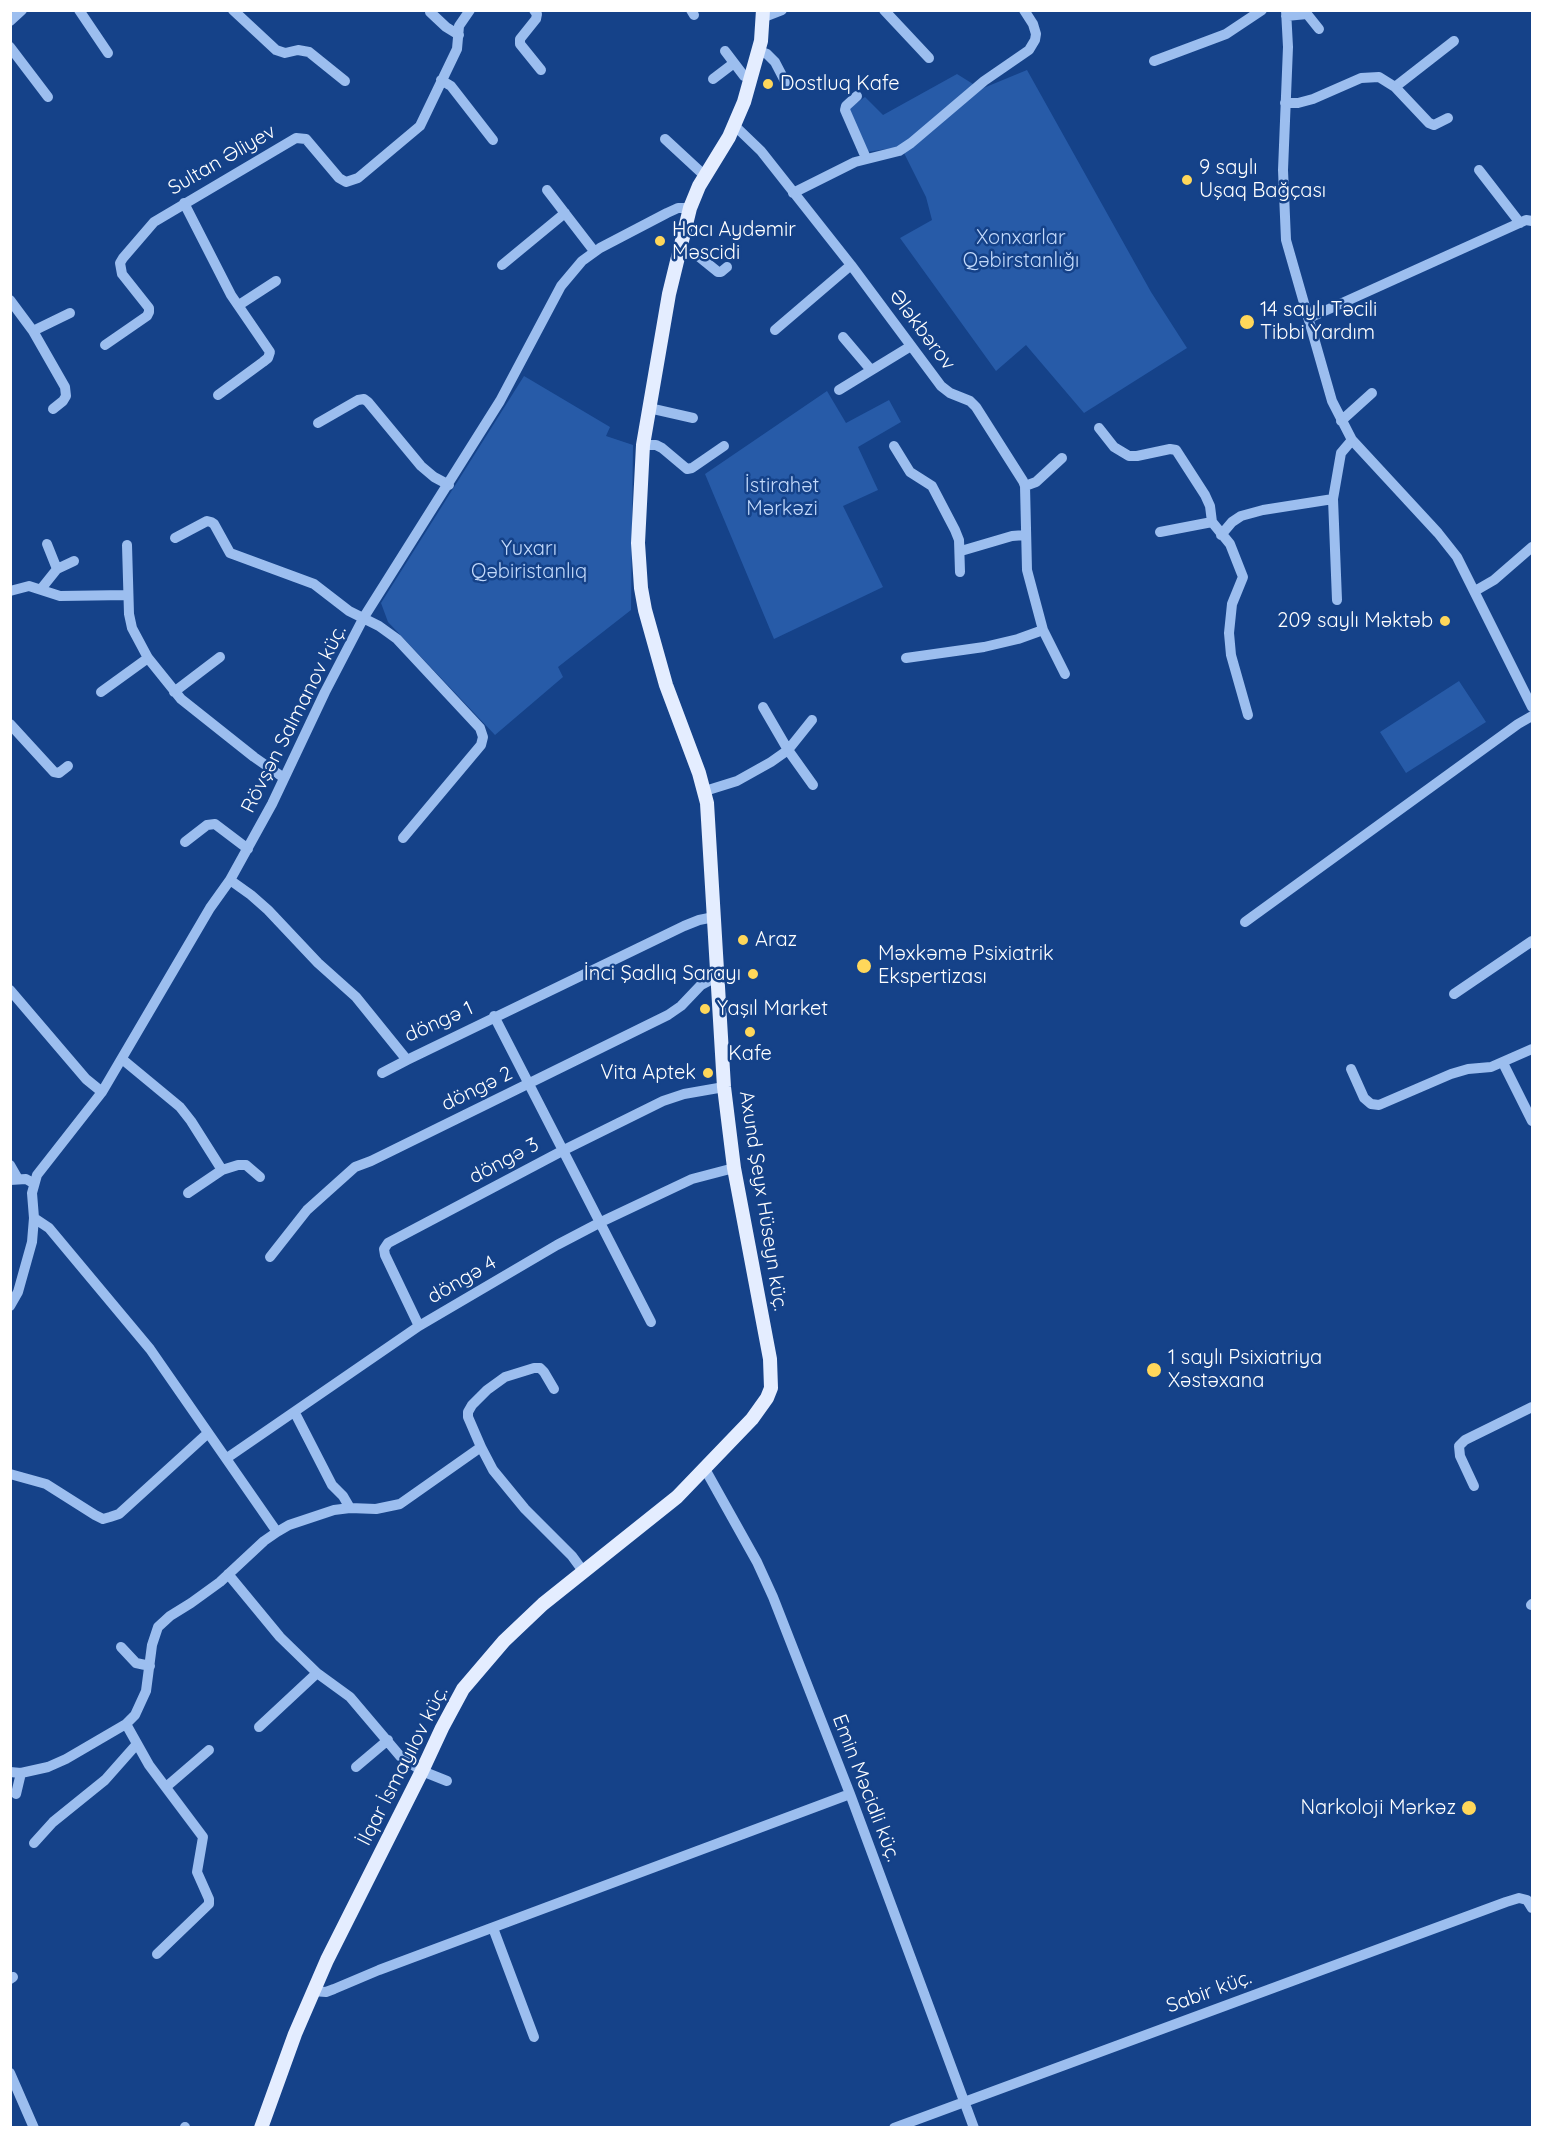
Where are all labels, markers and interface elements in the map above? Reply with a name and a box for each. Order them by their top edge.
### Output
place label: Dostluq Kafe [780,72,900,96]
marker: Dostluq Kafe [761,77,775,91]
street label: Sultan Əliyev [164,120,280,200]
place label: 9 saylı Uşaq Bağçası [1199,156,1326,203]
marker: 9 saylı Uşaq Bağçası [1180,173,1194,187]
place label: Hacı Aydəmir Məscidi [672,218,796,265]
park label: Xonxarlar Qəbirstanlığı [963,226,1079,273]
marker: Hacı Aydəmir Məscidi [653,234,667,248]
street label: Ələkbərov [884,285,960,375]
place label: 14 saylı Təcili Tibbi Yardım [1260,298,1377,345]
marker: 14 saylı Təcili Tibbi Yardım [1238,313,1256,331]
park label: İstirahət Mərkəzi [745,474,819,521]
park label: Yuxarı Qəbiristanlıq [471,537,587,584]
place label: 209 saylı Məktəb [1277,609,1433,633]
marker: 209 saylı Məktəb [1438,614,1452,628]
street label: Rövşən Salmanov küç. [236,621,352,817]
place label: Araz [755,928,797,952]
marker: Araz [736,933,750,947]
place label: Məxkəmə Psixiatrik Ekspertizası [878,942,1054,989]
marker: Məxkəmə Psixiatrik Ekspertizası [855,957,873,975]
place label: İnci Şadlıq Sarayı [584,962,741,986]
marker: İnci Şadlıq Sarayı [746,967,760,981]
street label: döngə 1 [401,996,477,1048]
place label: Yaşıl Market [717,997,828,1021]
marker: Yaşıl Market [698,1002,712,1016]
marker: Kafe [743,1025,757,1039]
place label: Kafe [728,1042,772,1066]
place label: Vita Aptek [600,1061,696,1085]
street label: döngə 2 [438,1062,516,1116]
marker: Vita Aptek [701,1066,715,1080]
street label: Axund Şeyx Hüseyn küç. [734,1089,792,1313]
street label: döngə 3 [465,1133,543,1189]
street label: döngə 4 [423,1251,501,1309]
place label: 1 saylı Psixiatriya Xəstəxana [1168,1346,1322,1393]
marker: 1 saylı Psixiatriya Xəstəxana [1145,1361,1163,1379]
street label: İlqar İsmayılov küç. [352,1682,454,1850]
street label: Emin Məcidli küç. [827,1711,905,1865]
place label: Narkoloji Mərkəz [1301,1796,1456,1820]
marker: Narkoloji Mərkəz [1460,1799,1478,1817]
street label: Sabir küç. [1163,1966,1255,2018]

